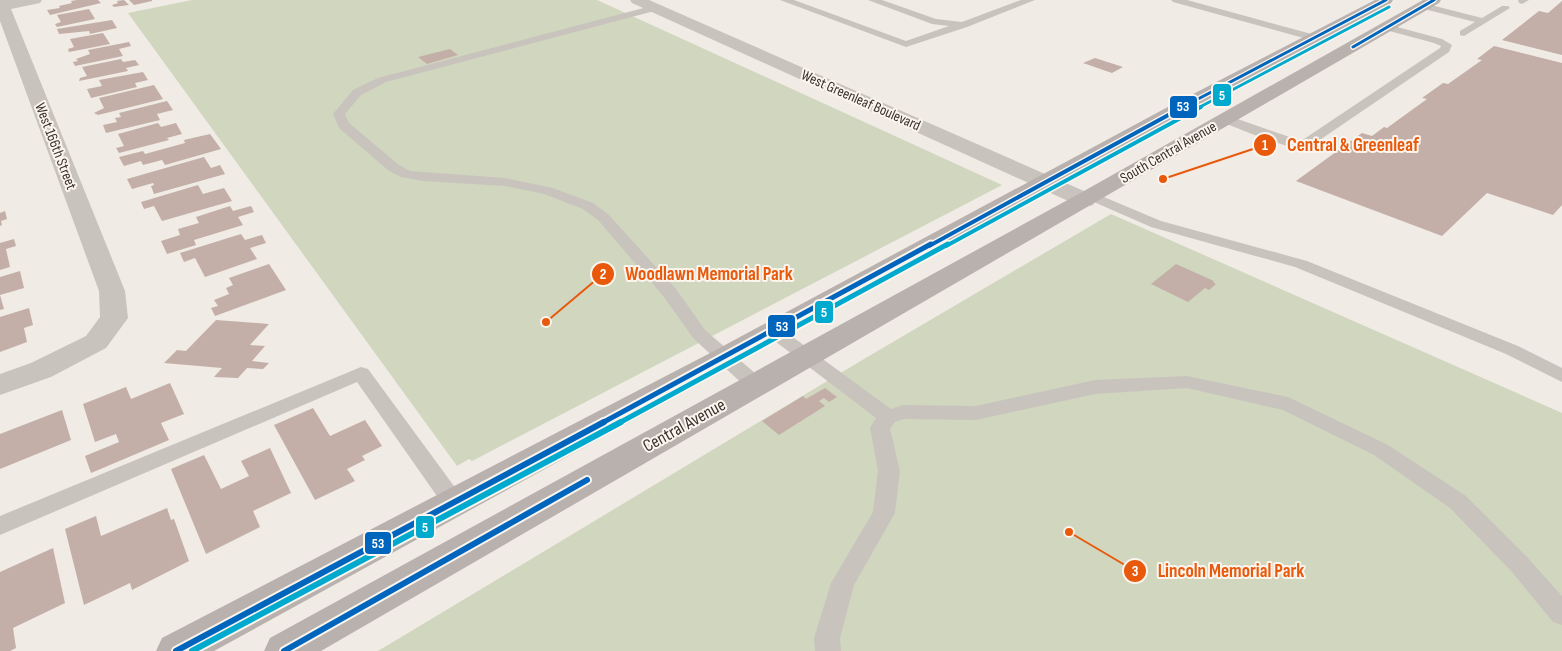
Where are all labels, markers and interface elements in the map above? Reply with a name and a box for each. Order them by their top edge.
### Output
street label: West Greenleaf Boulevard [798,66,924,135]
line badge: 5 [1212,83,1232,107]
text: 5 [1219,87,1225,104]
line badge: 53 [1169,95,1198,119]
text: 53 [1177,98,1189,115]
street label: West 166th Street [30,100,81,193]
street label: South Central Avenue [1117,117,1220,188]
callout: Central & Greenleaf [1252,128,1429,162]
text: Central & Greenleaf [1287,134,1420,157]
text: 1 [1262,136,1268,155]
callout: Woodlawn Memorial Park [590,257,803,291]
text: Woodlawn Memorial Park [625,263,793,286]
text: 2 [600,265,606,284]
line badge: 5 [814,300,834,324]
text: 5 [821,304,827,321]
line badge: 53 [767,314,796,338]
text: 53 [776,318,788,335]
street label: Central Avenue [639,394,729,457]
line badge: 5 [415,515,435,539]
text: 5 [422,519,428,536]
line badge: 53 [364,531,392,555]
text: 53 [372,535,384,552]
callout: Lincoln Memorial Park [1123,554,1315,588]
text: Lincoln Memorial Park [1158,560,1304,583]
text: 3 [1132,562,1139,581]

